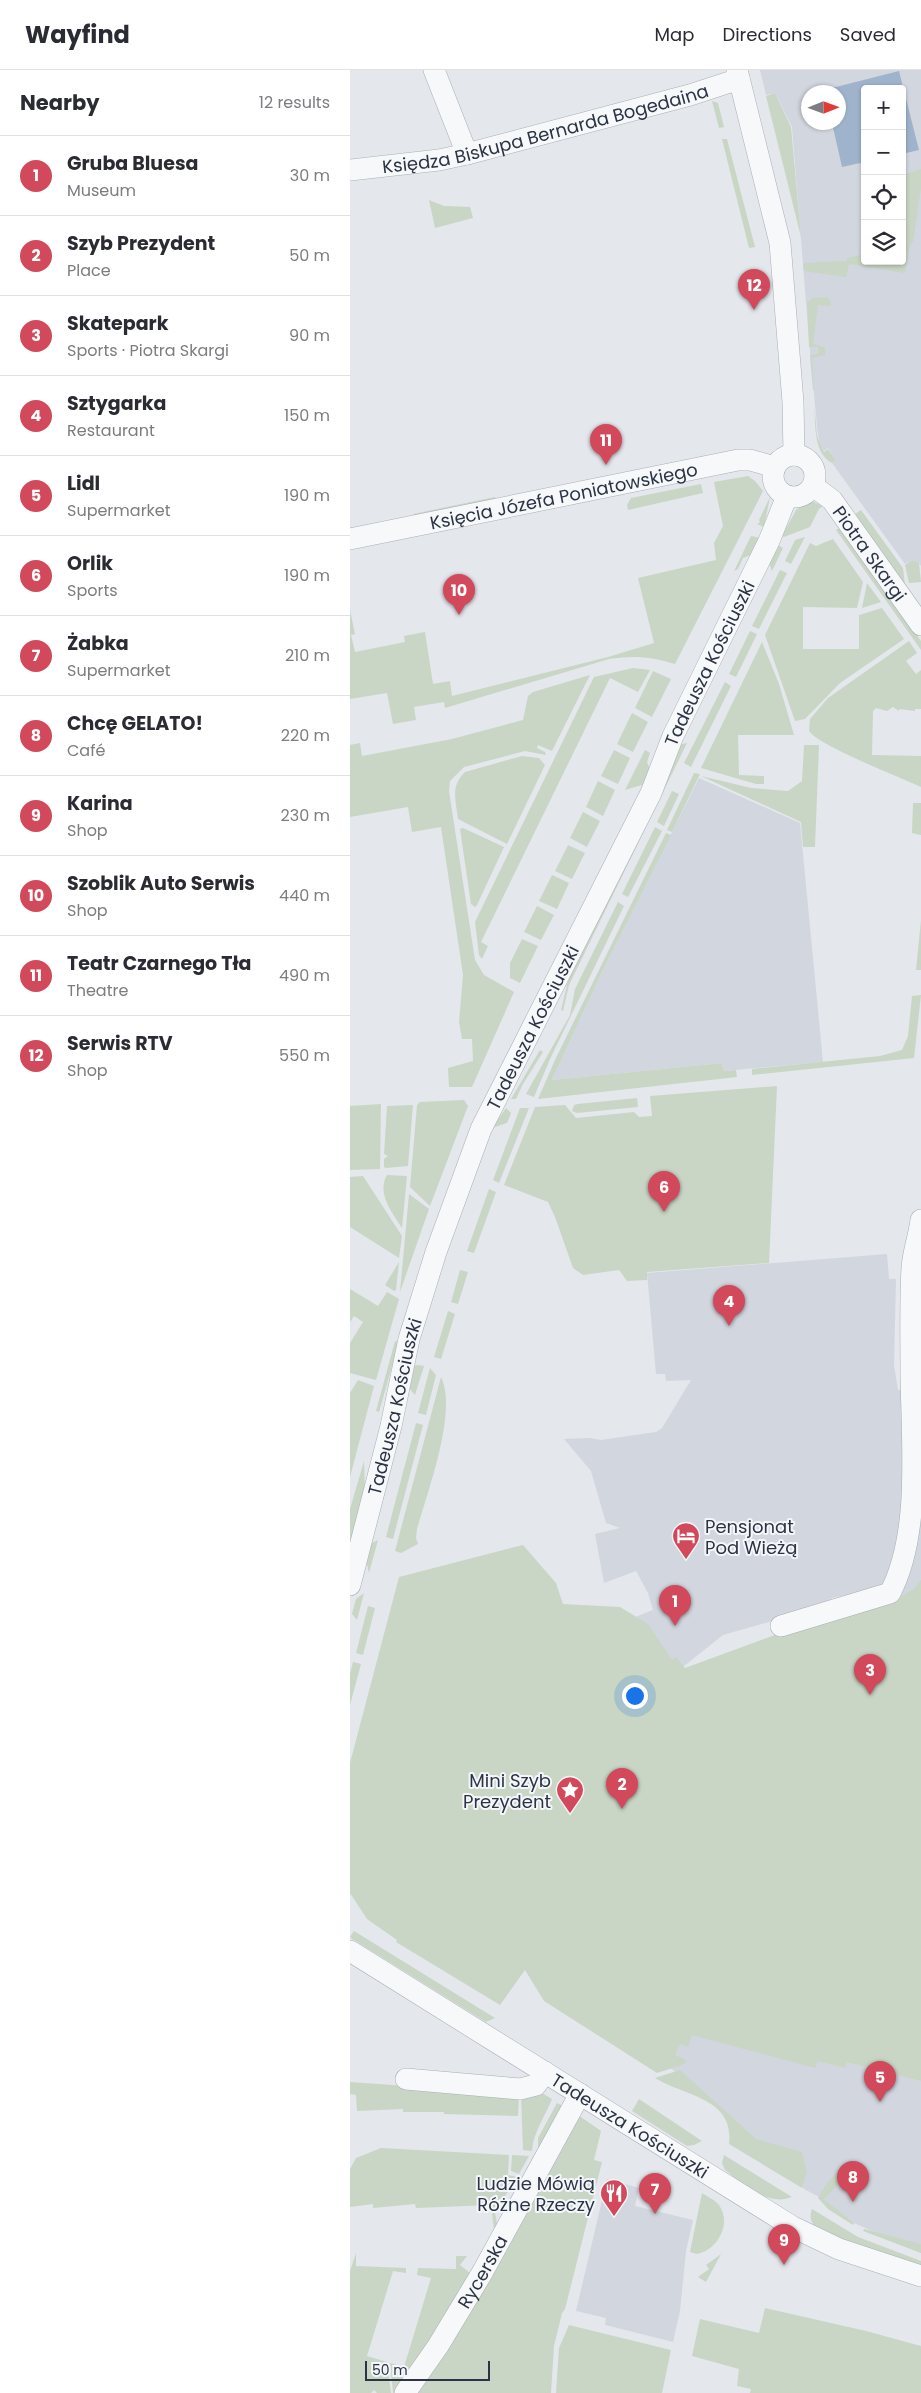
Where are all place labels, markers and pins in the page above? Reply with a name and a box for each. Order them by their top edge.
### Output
pin: 12 [738,269,770,310]
pin: 11 [590,424,622,465]
pin: 10 [443,574,475,615]
pin: 6 [648,1171,680,1212]
pin: 4 [713,1285,745,1326]
place label: Pensjonat Pod Wieżą [705,1514,797,1560]
hotel icon: Pensjonat Pod Wieżą [671,1521,701,1560]
pin: 1 [659,1585,691,1626]
pin: 3 [854,1654,886,1695]
place label: Mini Szyb Prezydent [463,1768,551,1814]
pin: 2 [606,1768,638,1809]
place icon: Mini Szyb Prezydent [555,1775,585,1814]
pin: 5 [864,2061,896,2102]
pin: 8 [837,2161,869,2202]
place label: Ludzie Mówią Różne Rzeczy [477,2171,595,2217]
pin: 7 [639,2173,671,2214]
restaurant icon: Ludzie Mówią Różne Rzeczy [599,2178,629,2217]
pin: 9 [768,2224,800,2265]

